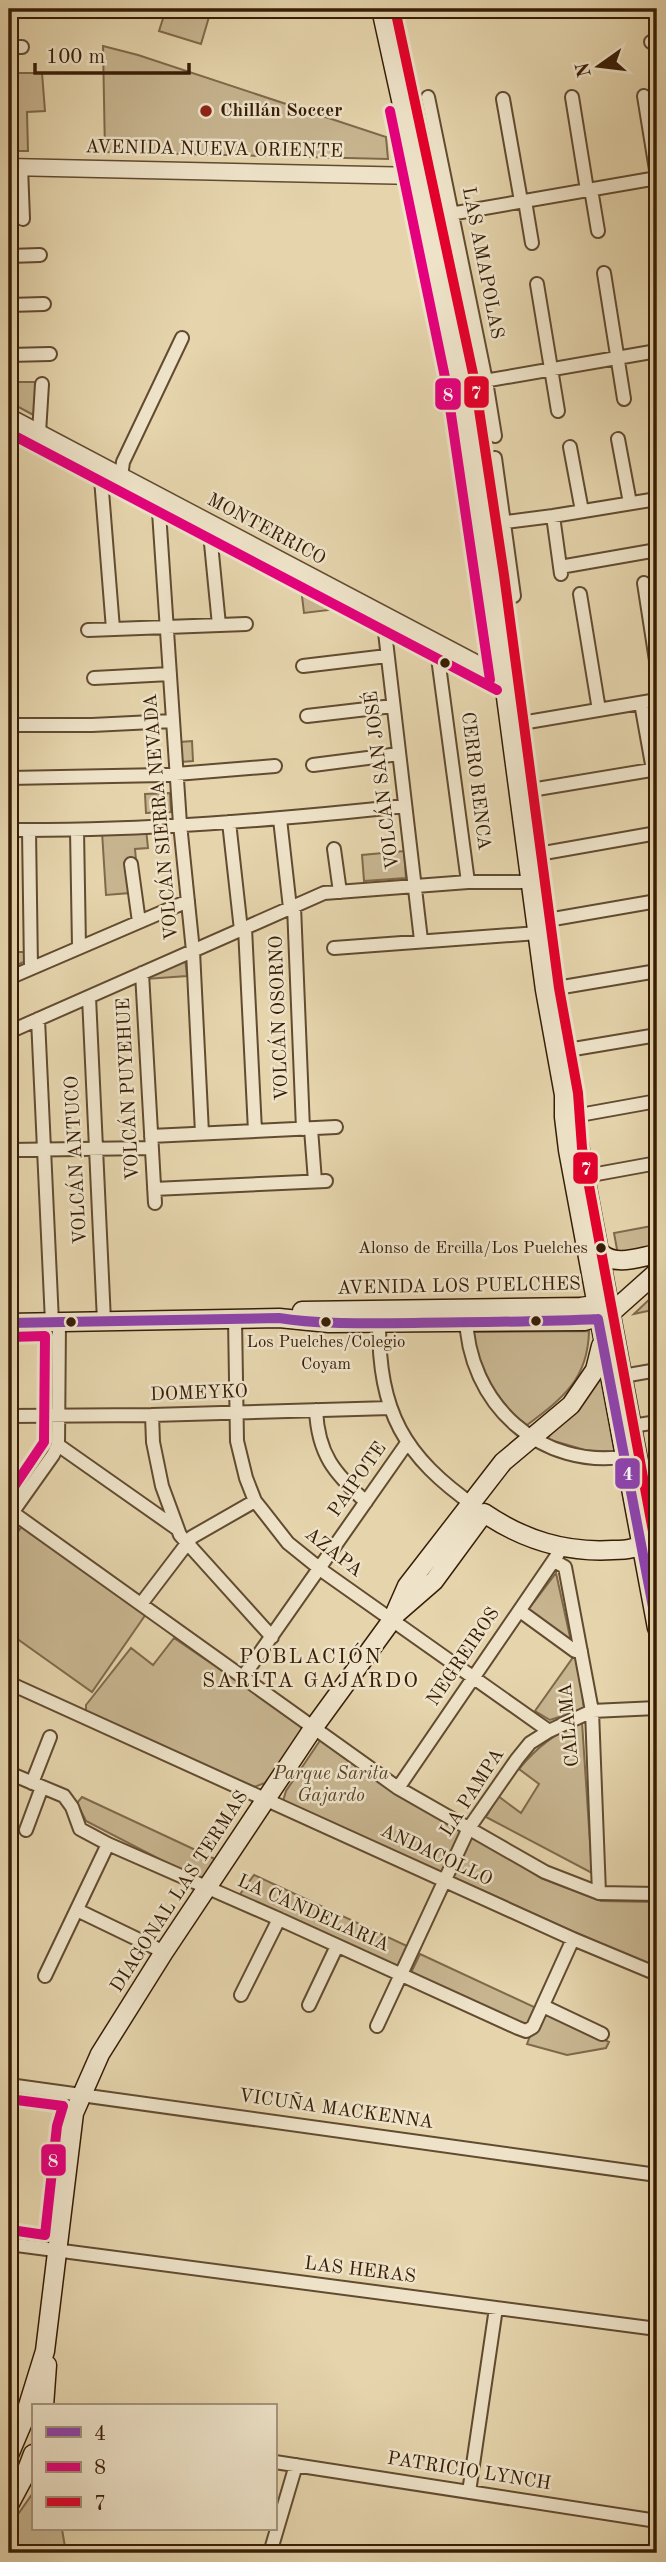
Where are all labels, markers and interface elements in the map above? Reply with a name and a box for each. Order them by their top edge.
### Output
scale bar [35,32,189,76]
north arrow [564,32,634,102]
text: 100 m [46,47,105,68]
text: N [574,60,596,79]
place label: Chillán Soccer [220,102,342,121]
marker: Chillán Soccer [198,103,214,119]
street label: AVENIDA NUEVA ORIENTE [85,138,343,162]
street label: LAS AMAPOLAS [458,185,506,341]
line badge: 7 [463,375,490,409]
line badge: 8 [434,377,462,411]
text: 7 [470,385,482,404]
text: 8 [442,387,454,406]
street label: MONTERRICO [204,491,328,569]
unlabelled marker [438,656,452,670]
street label: VOLCÁN SAN JOSÉ [359,690,403,871]
street label: VOLCÁN SIERRA NEVADA [138,692,182,941]
street label: CERRO RENCA [457,711,493,852]
street label: VOLCÁN OSORNO [264,935,292,1101]
street label: VOLCÁN PUYEHUE [111,997,143,1181]
street label: VOLCÁN ANTUCO [59,1075,91,1245]
line badge: 7 [572,1151,599,1185]
text: 7 [580,1161,592,1180]
place label: Alonso de Ercilla/Los Puelches [358,1240,588,1257]
marker: Alonso de Ercilla/Los Puelches [594,1241,608,1255]
street label: AVENIDA LOS PUELCHES [337,1275,581,1299]
unlabelled marker [529,1314,543,1328]
unlabelled marker [64,1315,78,1329]
marker: Los Puelches/Colegio Coyam [319,1315,333,1329]
place label: Los Puelches/Colegio Coyam [247,1334,405,1373]
street label: DOMEYKO [150,1383,248,1405]
street label: PAIPOTE [325,1439,391,1521]
line badge: 4 [614,1457,641,1490]
text: 4 [622,1466,634,1485]
street label: AZAPA [301,1525,366,1582]
street label: NEGREIROS [424,1604,504,1710]
district label: POBLACIÓN SARITA GAJARDO [202,1642,420,1692]
street label: CALAMA [557,1682,583,1768]
street label: LA PAMPA [438,1745,509,1840]
park label: Parque Sarita Gajardo [272,1765,389,1806]
street label: DIAGONAL LAS TERMAS [108,1788,252,1996]
street label: ANDACOLLO [377,1822,495,1890]
street label: LA CANDELARIA [234,1872,392,1956]
street label: VICUÑA MACKENNA [237,2082,436,2133]
line badge: 8 [40,2143,67,2177]
text: 8 [47,2153,59,2172]
street label: LAS HERAS [303,2255,417,2287]
legend [32,2404,276,2530]
text: 4 [94,2424,106,2445]
street label: PATRICIO LYNCH [386,2450,552,2494]
text: 8 [94,2458,106,2479]
text: 7 [94,2494,106,2515]

